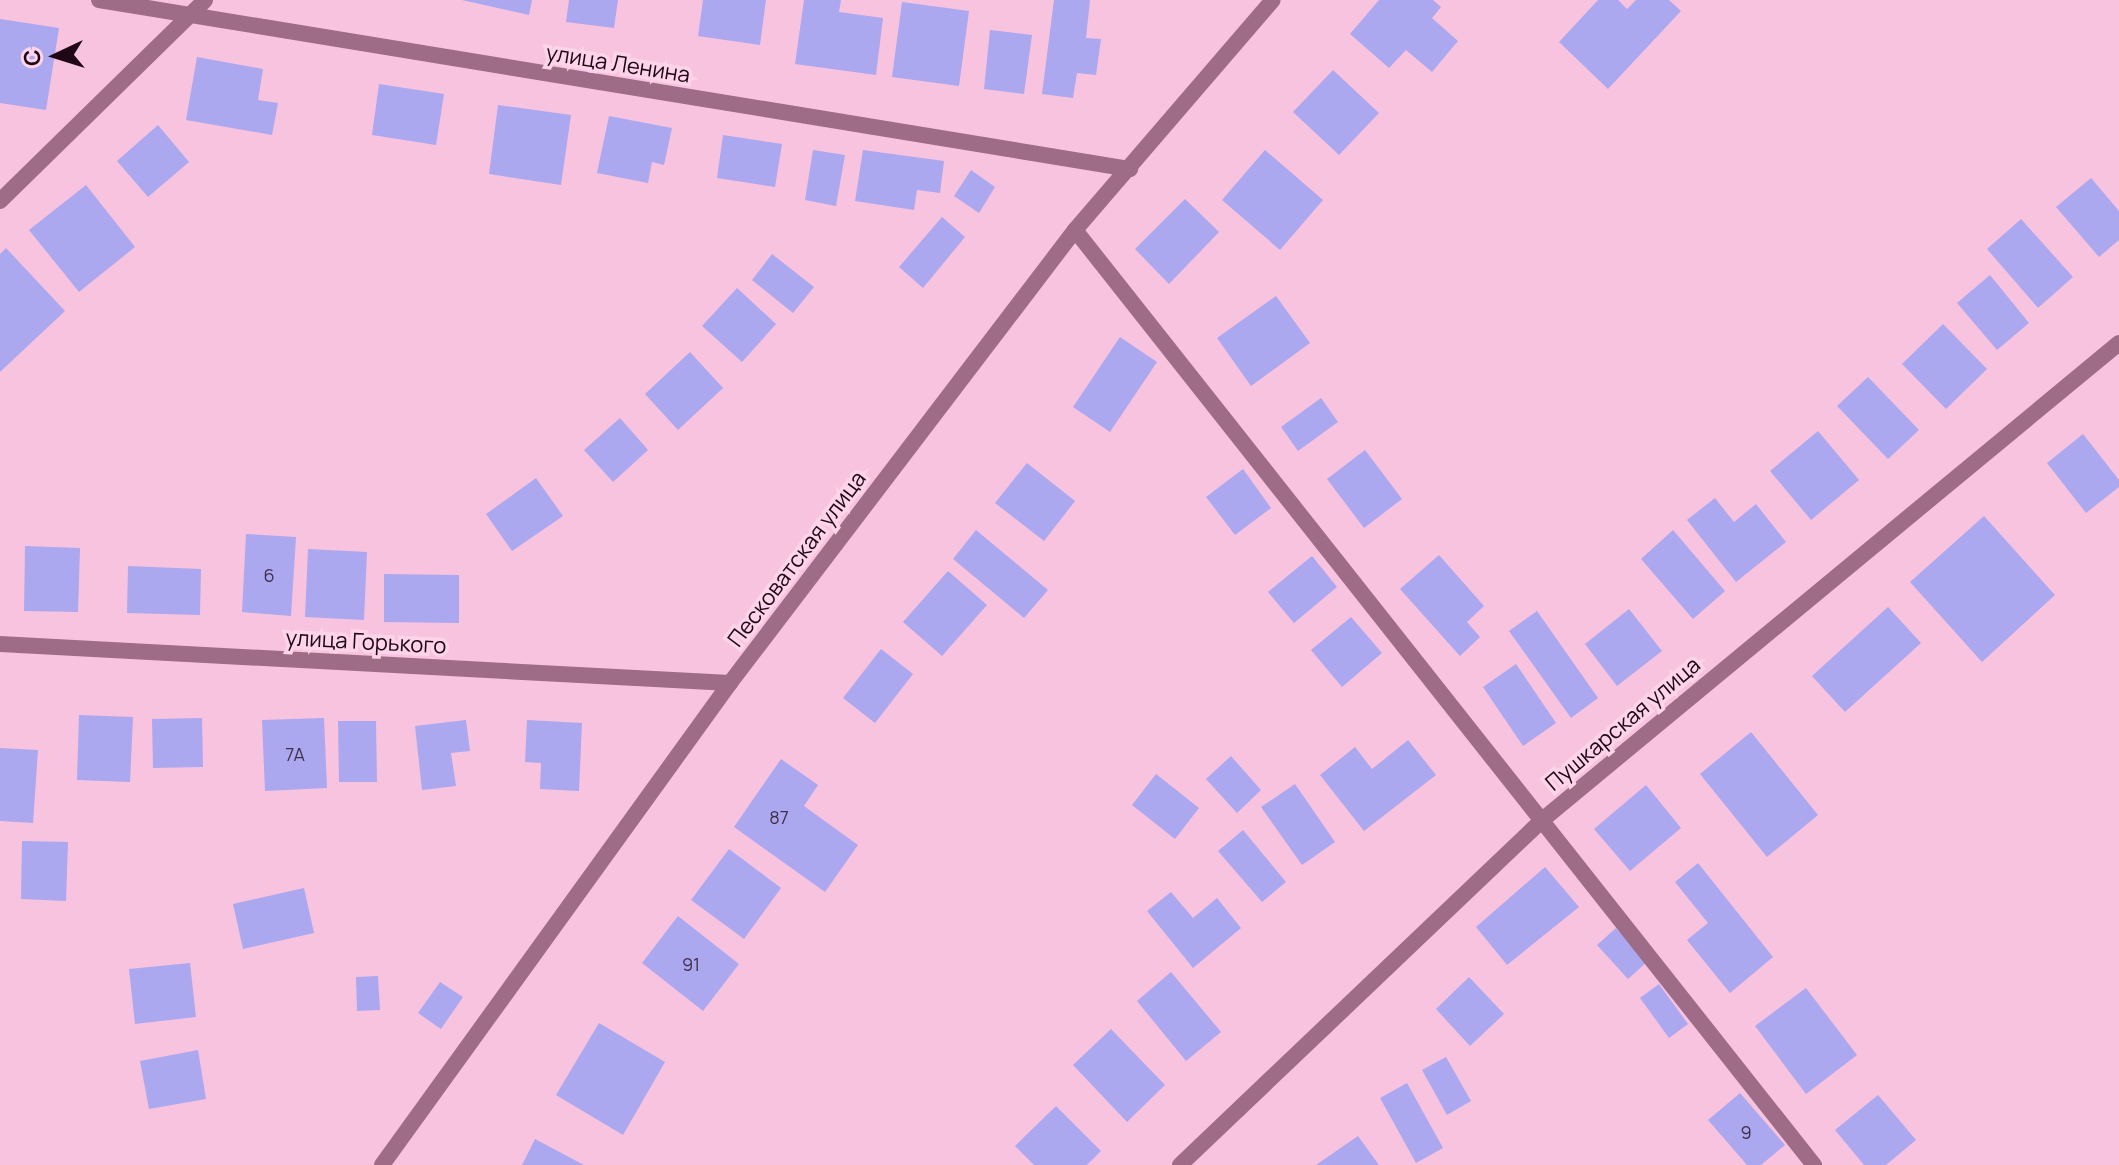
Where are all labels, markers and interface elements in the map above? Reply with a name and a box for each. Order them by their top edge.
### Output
north arrow [16,16,96,96]
street label: улица Ленина [544,40,692,88]
text: С [17,49,48,67]
street label: Песковатская улица [722,466,872,652]
house number: 6 [263,564,275,586]
street label: улица Горького [285,625,447,659]
street label: Пушкарская улица [1540,652,1706,796]
house number: 7А [285,743,305,765]
house number: 87 [769,806,789,828]
house number: 91 [682,953,700,975]
house number: 9 [1740,1121,1752,1143]

